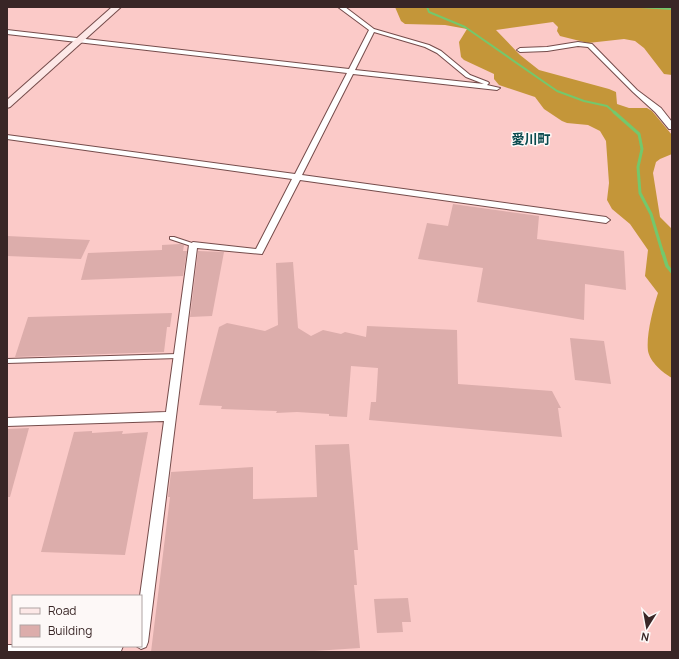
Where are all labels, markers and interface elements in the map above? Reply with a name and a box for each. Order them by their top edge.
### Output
district label: 愛川町 [511,130,551,148]
legend [12,595,142,647]
text: Road [48,602,76,619]
north arrow [627,607,667,647]
text: Building [48,622,92,639]
text: N [640,629,650,645]

